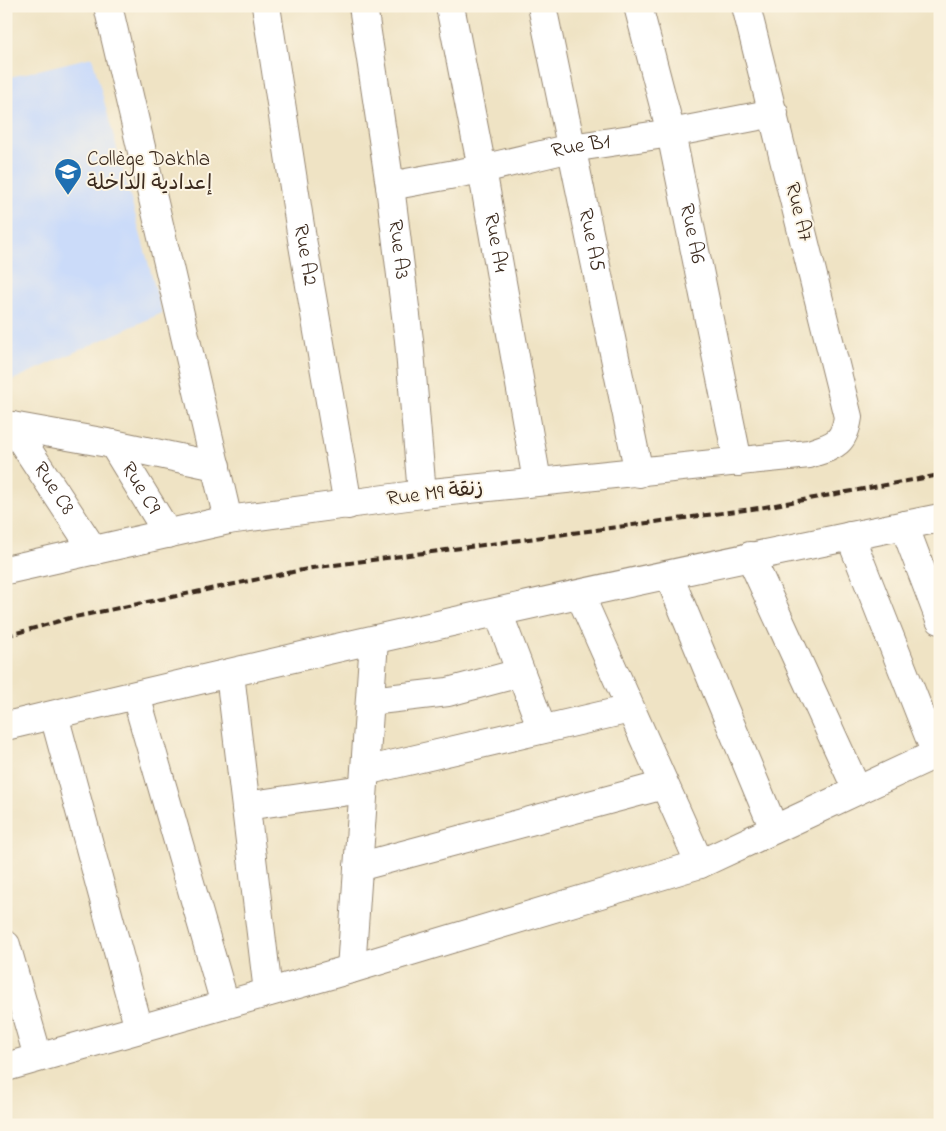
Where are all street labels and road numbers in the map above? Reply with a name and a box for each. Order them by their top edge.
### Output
street label: Rue B1 [549,127,613,167]
street label: Rue A7 [776,179,820,245]
street label: Rue A6 [671,201,712,266]
street label: Rue A5 [569,206,612,274]
street label: Rue A4 [475,211,515,275]
street label: Rue A3 [379,218,416,281]
street label: Rue A2 [285,222,325,288]
street label: Rue C8 [25,456,82,521]
street label: Rue C9 [113,457,168,521]
street label: Rue M9 زنقة [385,473,485,515]

